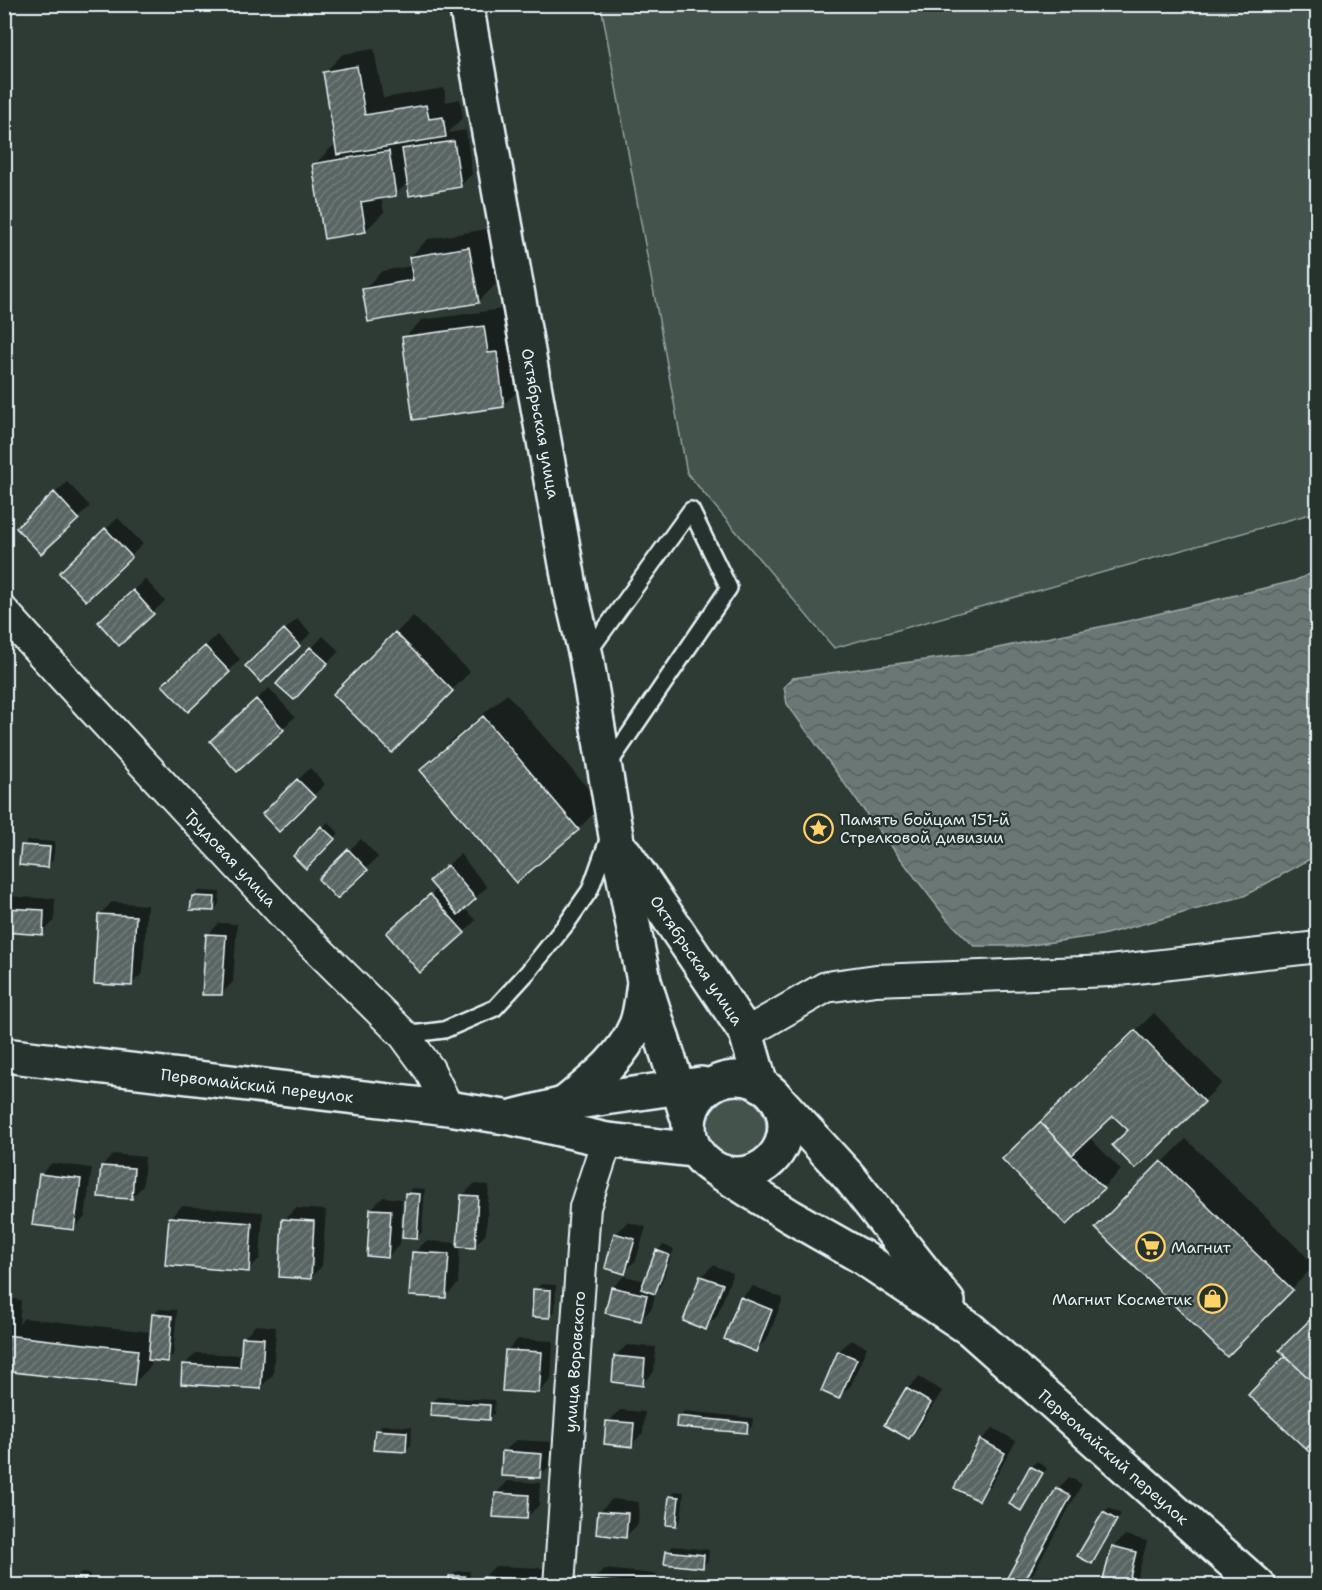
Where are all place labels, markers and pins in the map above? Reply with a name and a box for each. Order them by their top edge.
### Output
place label: Память бойцам 151-й Стрелковой дивизии [840,809,1009,848]
place icon: Память бойцам 151-й Стрелковой дивизии [803,812,835,844]
supermarket icon: Магнит [1134,1231,1166,1263]
place label: Магнит [1171,1237,1232,1258]
shop icon: Магнит Косметик [1197,1283,1229,1315]
place label: Магнит Косметик [1052,1289,1193,1310]

